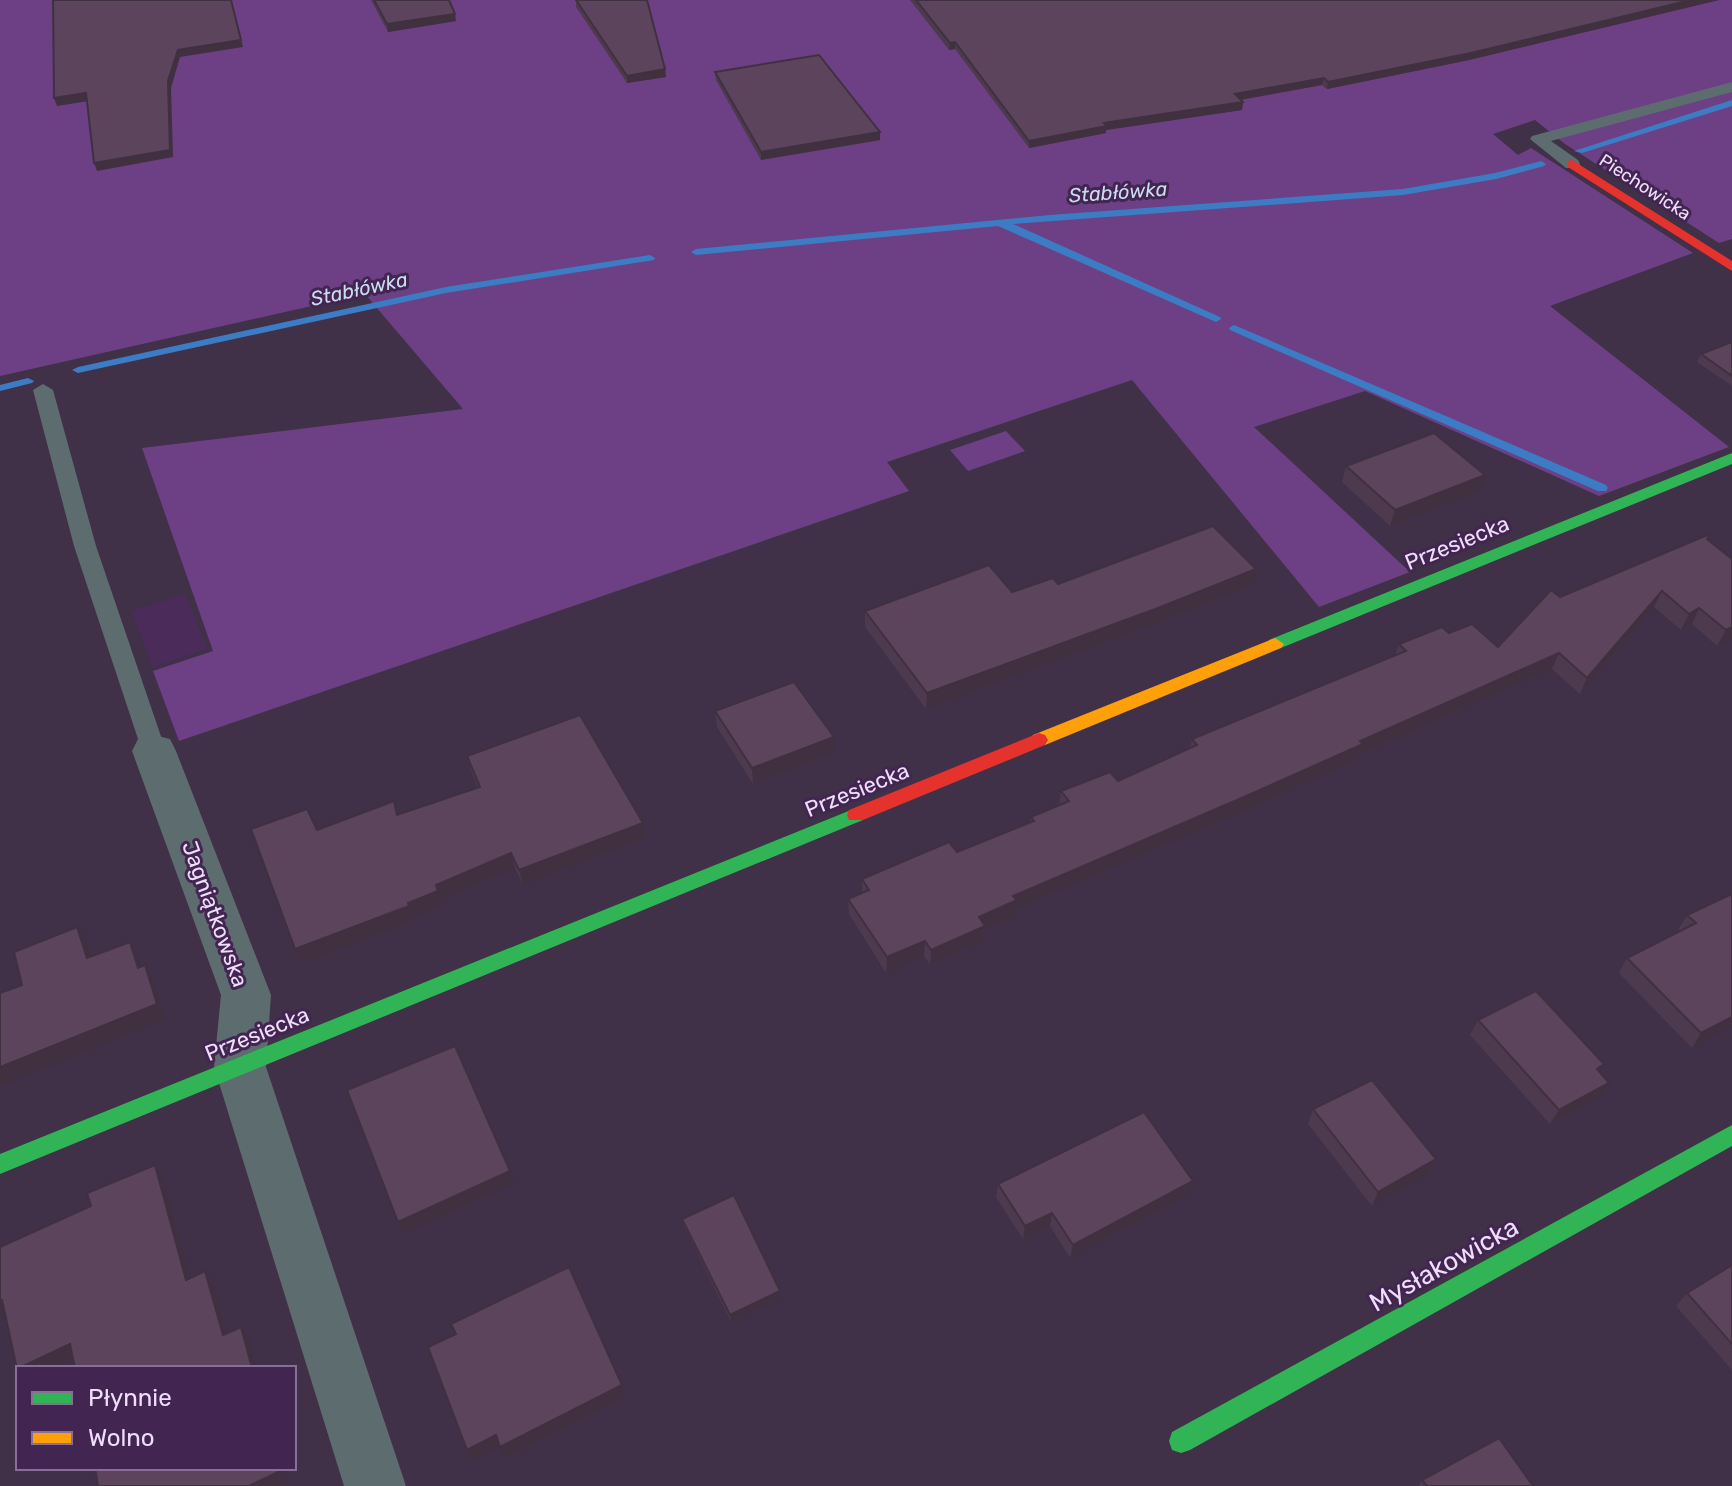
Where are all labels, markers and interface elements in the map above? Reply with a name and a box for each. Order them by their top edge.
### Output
street label: Piechowicka [1595,149,1695,225]
water label: Stabłówka [1068,177,1168,207]
water label: Stabłówka [308,267,410,311]
street label: Przesiecka [1401,510,1513,576]
street label: Przesiecka [801,757,913,823]
street label: Jagniątkowska [176,837,254,991]
street label: Przesiecka [201,1001,313,1067]
street label: Mysłakowicka [1364,1211,1524,1319]
legend [16,1366,296,1470]
text: Płynnie [88,1384,172,1412]
text: Wolno [88,1424,155,1452]

